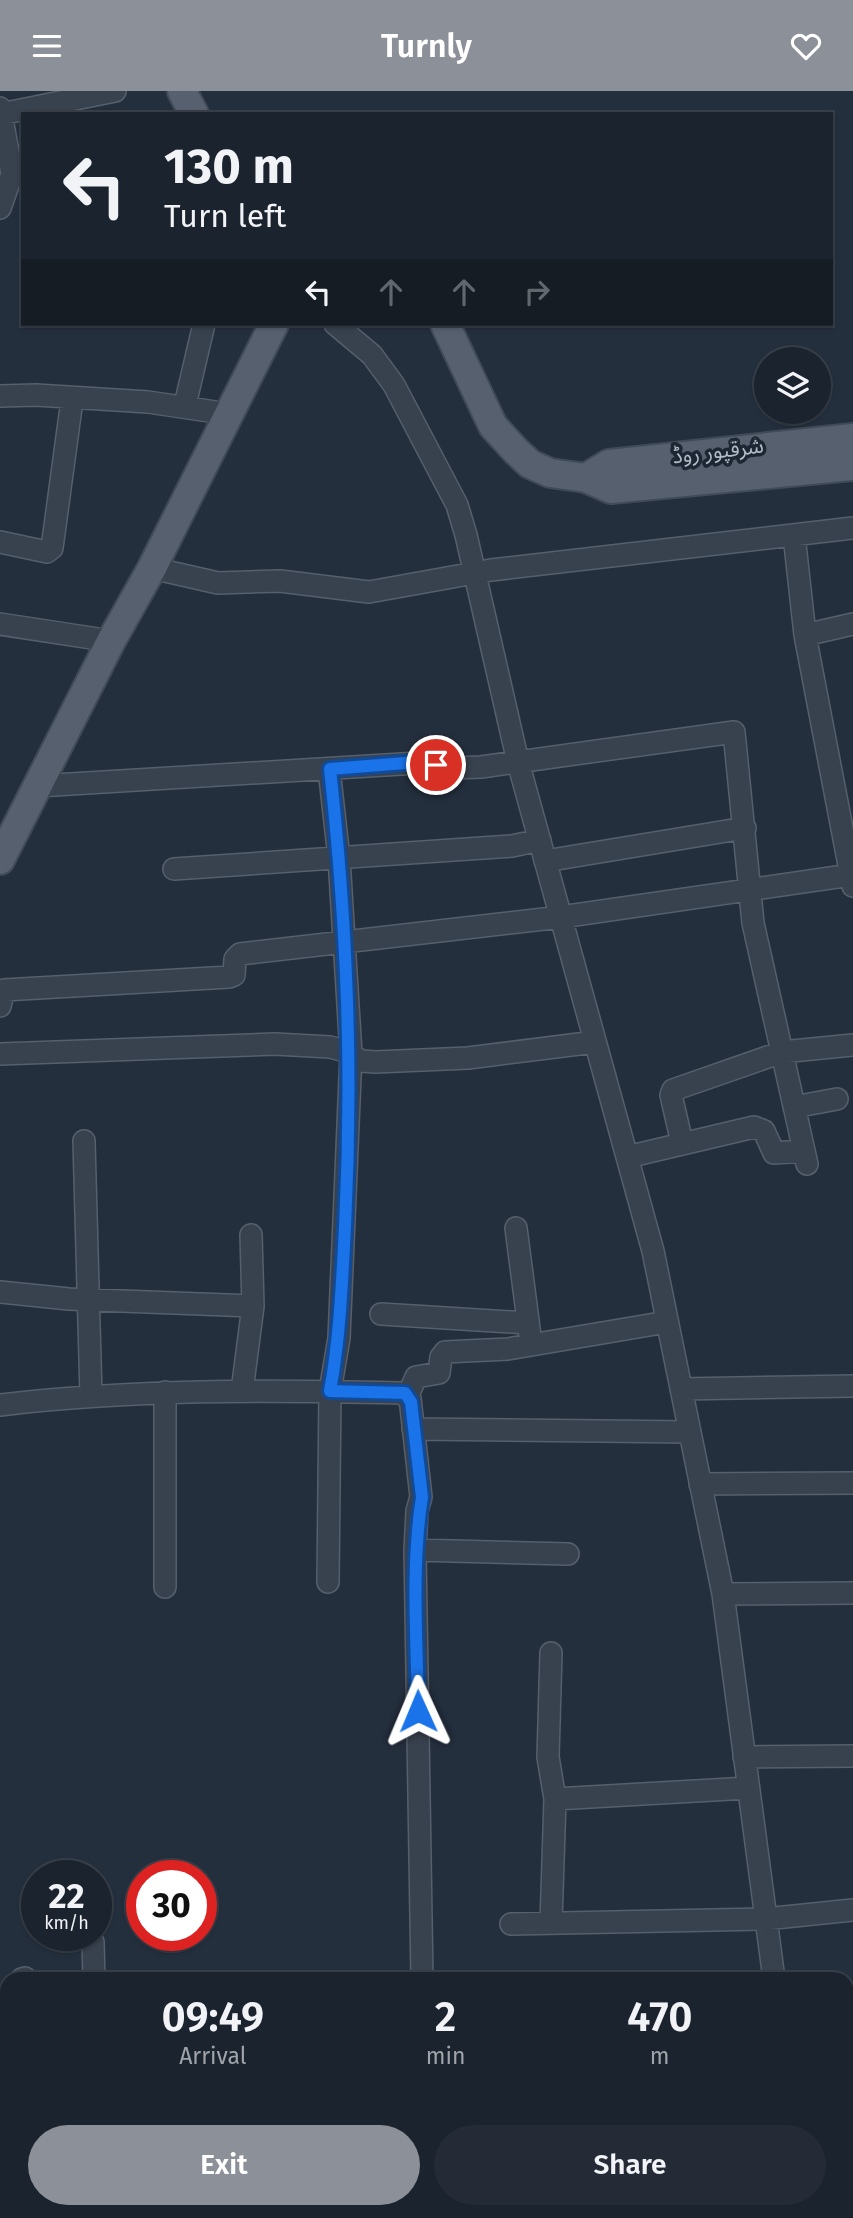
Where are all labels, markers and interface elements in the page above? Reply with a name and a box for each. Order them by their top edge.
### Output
icon: menu [28,27,66,65]
text: Turnly [381,27,472,65]
icon: heart [787,27,825,65]
text: 130 m [164,137,294,196]
icon: left [49,140,140,231]
text: Turn left [164,197,286,235]
icon: left [299,273,337,311]
icon: ahead [372,273,410,311]
icon: ahead [445,273,483,311]
icon: right [518,273,556,311]
map controls [754,347,831,424]
button: layers [754,347,831,424]
street label: شرقپور روڈ [671,433,765,470]
pin [406,735,466,795]
icon: arrive [417,746,455,784]
position arrow [381,1674,455,1748]
speed limit sign: 30 [126,1860,217,1951]
text: 22 [48,1875,85,1917]
text: km/h [44,1912,89,1934]
text: 09:49 [162,1992,264,2042]
text: 2 [435,1992,456,2042]
text: 470 [627,1992,692,2042]
text: Arrival [179,2042,247,2070]
text: min [426,2042,465,2070]
text: m [650,2042,670,2070]
button: Exit [28,2125,420,2205]
button: Share [434,2125,826,2205]

